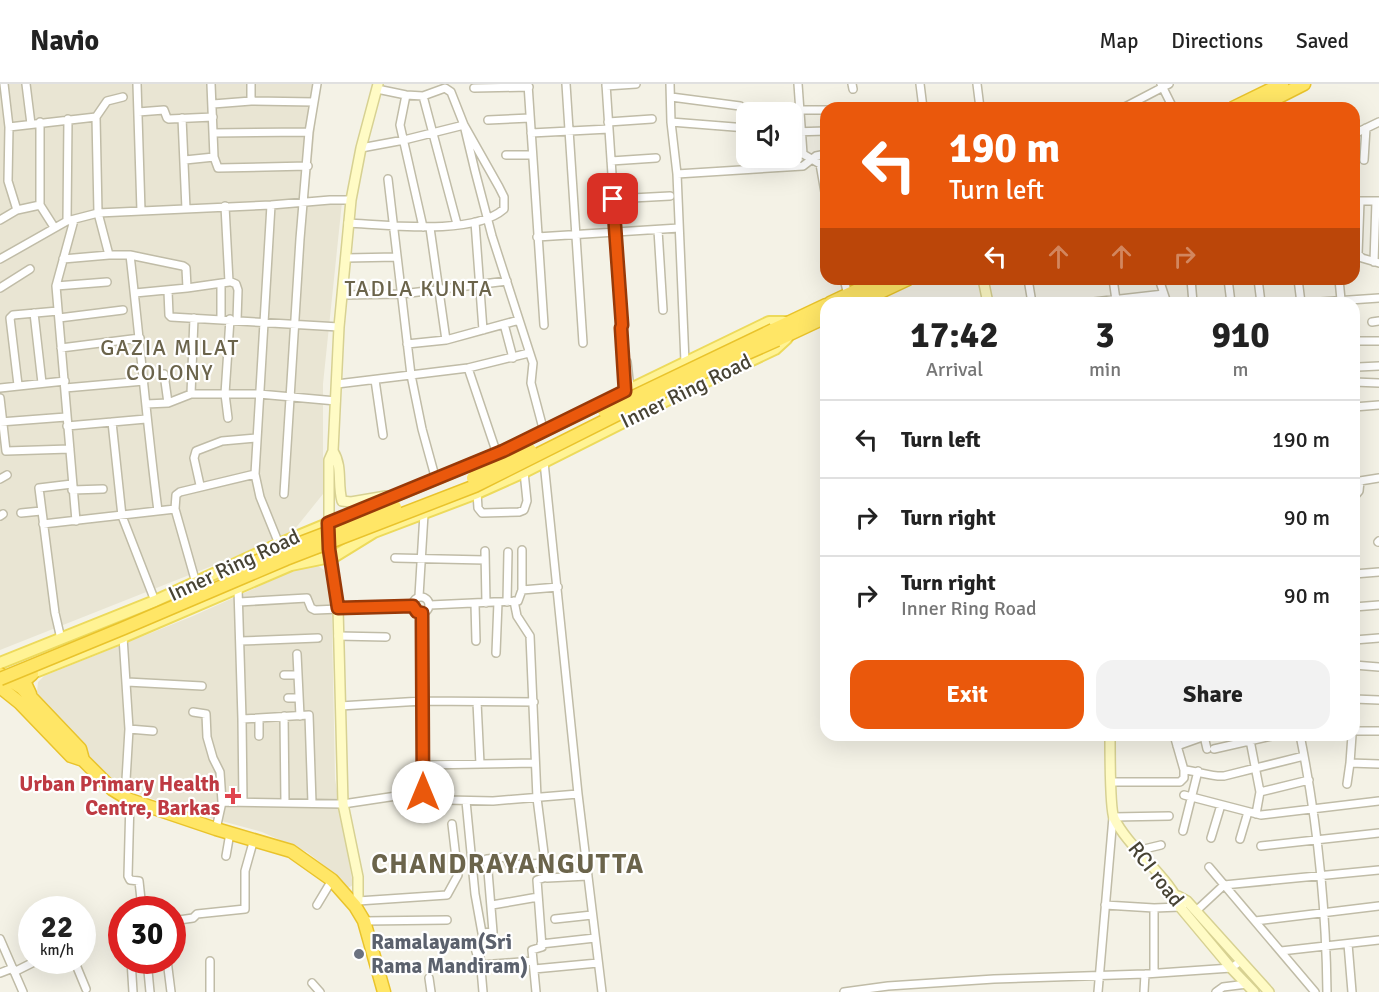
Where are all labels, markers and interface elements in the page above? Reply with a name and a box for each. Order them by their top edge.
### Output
text: Navio [30,24,99,58]
text: Map [1100,28,1138,54]
text: Directions [1171,28,1263,54]
text: Saved [1296,28,1349,54]
map controls [736,102,802,168]
button: sound [736,102,802,168]
text: 190 m [949,123,1060,174]
icon: left [850,126,928,204]
pin [587,173,638,224]
text: Turn left [949,174,1044,207]
icon: arrive [596,182,629,215]
icon: left [979,240,1012,273]
icon: ahead [1042,240,1075,273]
icon: ahead [1105,240,1138,273]
icon: right [1168,240,1201,273]
district label: TADLA KUNTA [345,275,493,302]
text: 17:42 [910,313,999,358]
text: 3 [1095,313,1115,358]
text: 910 [1211,313,1270,358]
district label: GAZIA MILAT COLONY [100,334,240,386]
street label: Inner Ring Road [616,348,756,434]
text: Arrival [926,357,983,382]
text: min [1089,357,1121,382]
text: m [1233,357,1249,382]
icon: left [850,423,883,456]
text: Turn left [901,426,981,453]
text: 190 m [1272,426,1330,453]
icon: right [850,501,883,534]
text: Turn right [901,504,996,531]
text: 90 m [1284,504,1330,531]
street label: Inner Ring Road [164,523,304,607]
text: Turn right [901,569,996,596]
icon: right [850,579,883,612]
text: 90 m [1284,582,1330,609]
text: Inner Ring Road [901,596,1037,621]
button: Exit [850,660,1084,729]
button: Share [1096,660,1330,729]
position arrow [391,760,455,824]
place label: Urban Primary Health Centre, Barkas [19,771,220,821]
marker: Urban Primary Health Centre, Barkas [224,787,242,805]
street label: RCI road [1122,836,1190,912]
district label: CHANDRAYANGUTTA [371,848,645,881]
speed limit sign: 30 [108,896,186,974]
text: 22 [41,909,73,946]
place label: Ramalayam(Sri Rama Mandiram) [371,929,528,979]
text: km/h [40,941,74,959]
marker: Ramalayam(Sri Rama Mandiram) [352,947,366,961]

